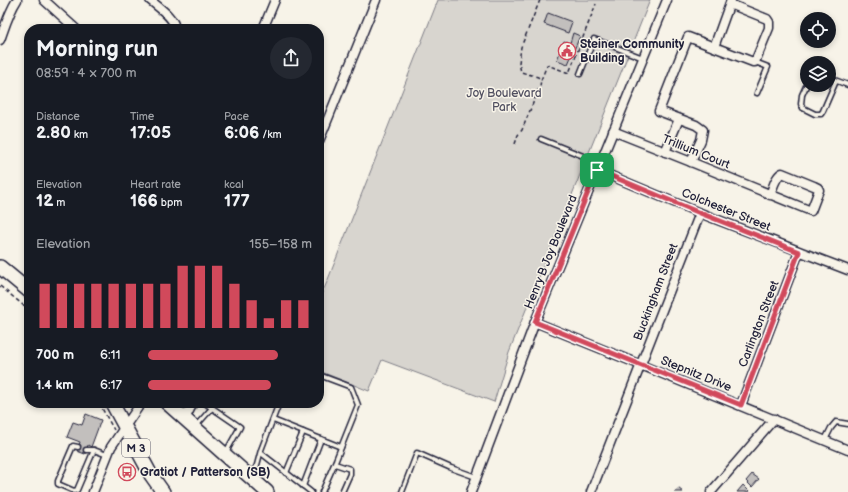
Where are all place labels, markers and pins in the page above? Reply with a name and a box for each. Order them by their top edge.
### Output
place label: Steiner Community Building [580,37,685,66]
public building icon: Steiner Community Building [557,41,577,61]
pin [580,153,614,187]
bus stop icon: Gratiot / Patterson (SB) [117,462,137,482]
place label: Gratiot / Patterson (SB) [140,465,271,480]

